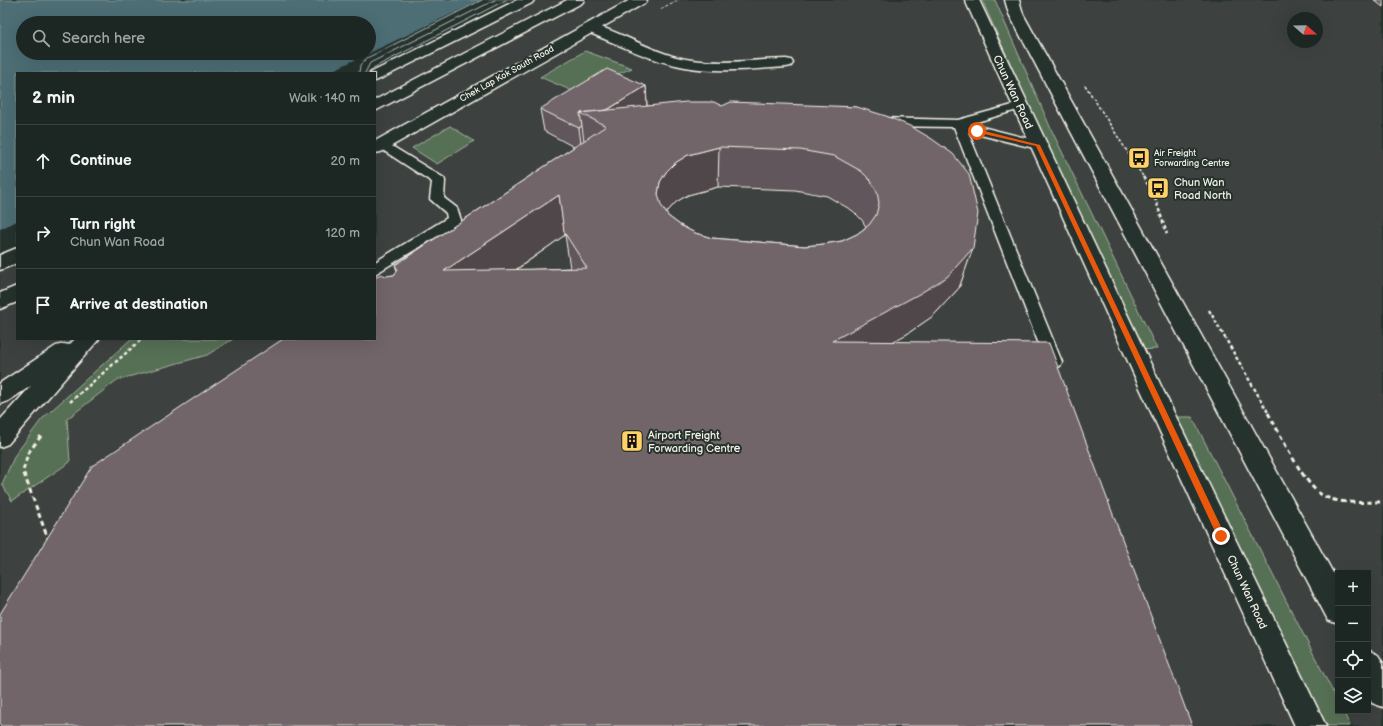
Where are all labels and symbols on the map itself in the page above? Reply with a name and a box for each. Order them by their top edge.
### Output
north arrow [1287,12,1323,48]
street label: Chek Lap Kok South Road [458,43,556,105]
street label: Chun Wan Road [990,53,1036,131]
route start [968,122,986,140]
bus stop icon: Air Freight Forwarding Centre [1126,145,1152,171]
place label: Air Freight Forwarding Centre [1154,148,1230,169]
bus stop icon: Chun Wan Road North [1145,175,1171,201]
place label: Chun Wan Road North [1174,176,1232,202]
building icon: Airport Freight Forwarding Centre [619,428,645,454]
place label: Airport Freight Forwarding Centre [648,429,741,455]
route end [1212,527,1230,545]
street label: Chun Wan Road [1224,553,1270,631]

